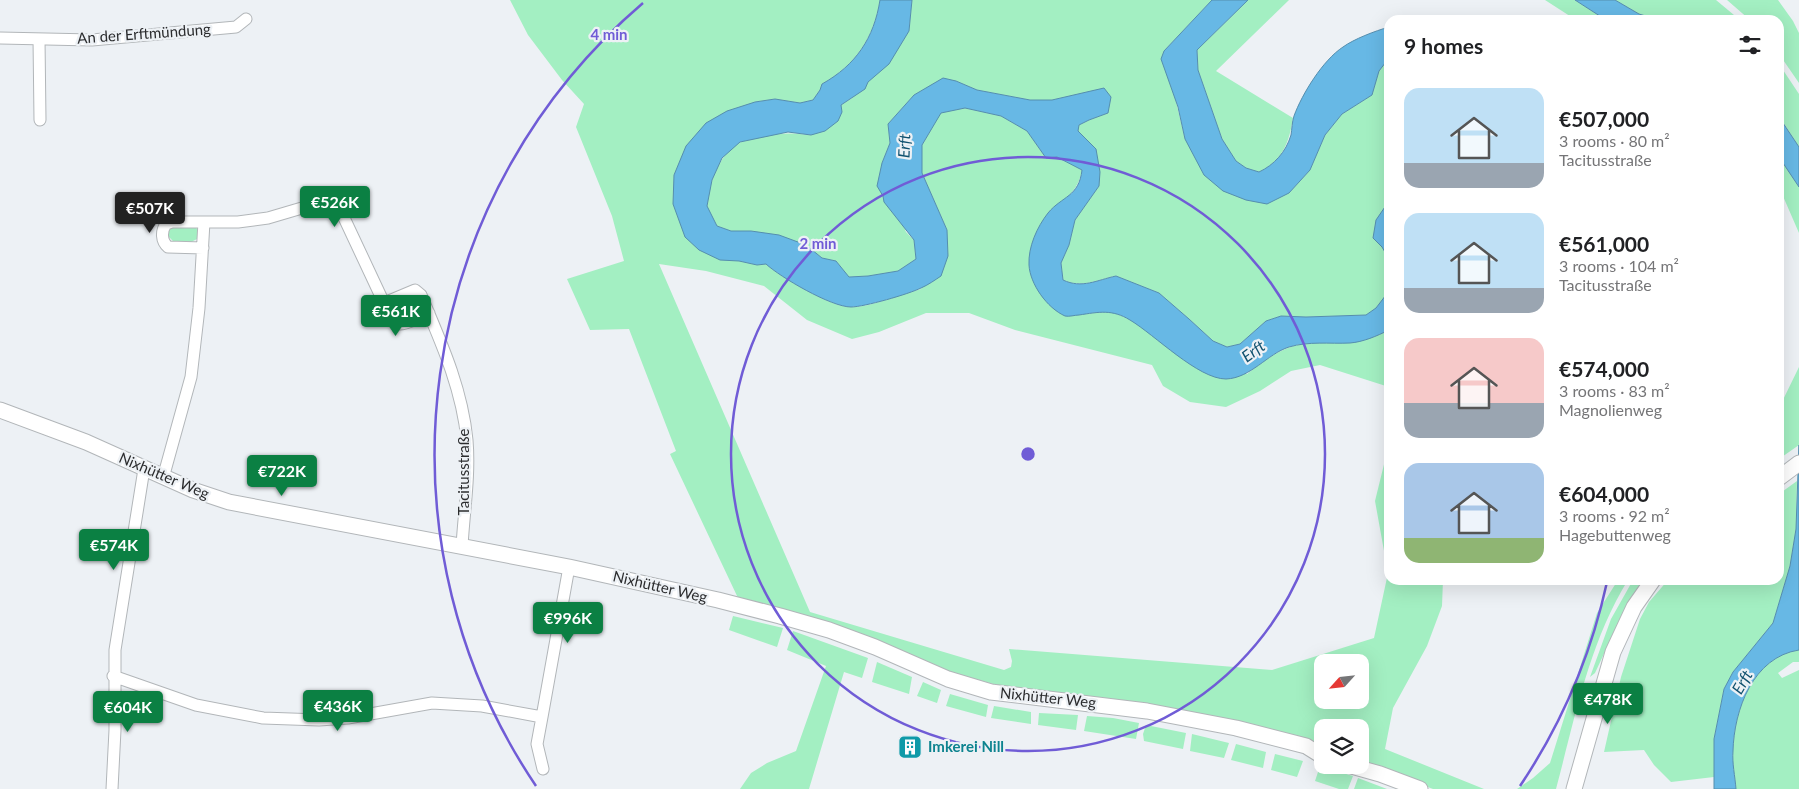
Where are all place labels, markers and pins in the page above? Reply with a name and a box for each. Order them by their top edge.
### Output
pin: €526K [300,186,370,228]
pin: €507K [115,192,185,234]
pin: €561K [361,294,431,337]
centre of rings [1019,445,1037,463]
pin: €722K [247,454,317,497]
pin: €574K [79,528,149,571]
pin: €996K [533,602,603,644]
pin: €478K [1573,682,1643,725]
pin: €604K [93,690,163,733]
pin: €436K [303,690,373,732]
building icon: Imkerei Nill [897,734,923,760]
place label: Imkerei Nill [928,737,1004,755]

